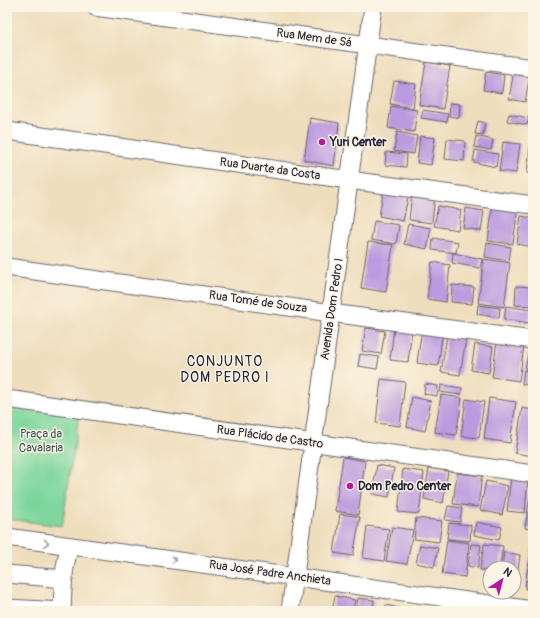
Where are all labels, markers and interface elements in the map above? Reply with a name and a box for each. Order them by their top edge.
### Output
street label: Rua Mem de Sá [275,25,353,51]
place label: Yuri Center [329,135,387,150]
marker: Yuri Center [317,137,327,147]
street label: Rua Duarte da Costa [219,155,322,184]
street label: Avenida Dom Pedro I [317,257,347,361]
street label: Rua Tomé de Souza [208,288,308,316]
district label: CONJUNTO DOM PEDRO I [180,353,270,386]
street label: Rua Plácido de Castro [216,422,325,452]
park label: Praça da Cavalaria [19,427,64,456]
place label: Dom Pedro Center [358,479,452,494]
marker: Dom Pedro Center [345,481,355,491]
one-way arrow [43,538,49,547]
one-way arrow [171,555,178,564]
street label: Rua José Padre Anchieta [208,557,332,589]
north arrow [482,560,522,600]
text: N [501,565,515,580]

